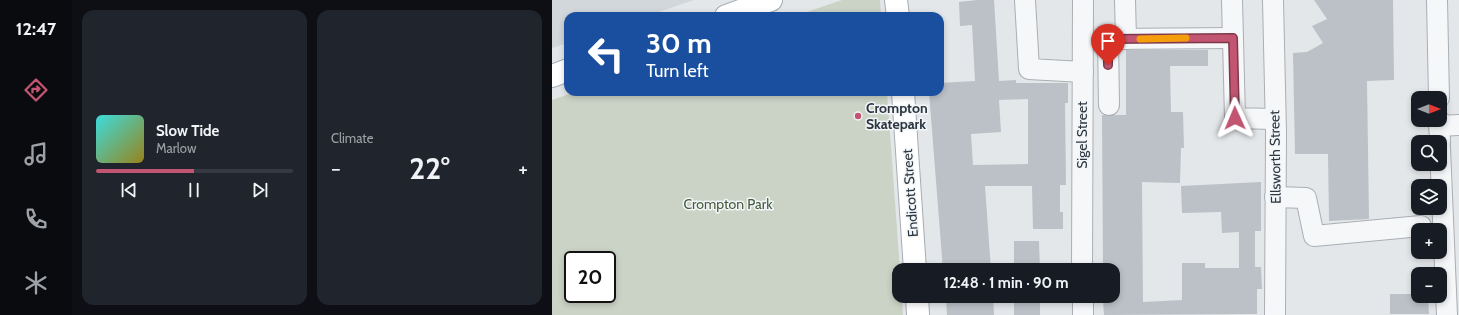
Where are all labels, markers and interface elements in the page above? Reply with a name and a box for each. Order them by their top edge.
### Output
text: 12:47 [16,18,56,40]
pin [1091,24,1125,65]
text: 30 m [646,26,712,60]
icon: left [580,28,632,80]
icon: arrive [1097,30,1119,52]
text: Turn left [646,60,709,82]
icon: directions [22,76,50,104]
north arrow [1411,91,1447,127]
map controls [1411,91,1447,303]
position arrow [1214,97,1256,139]
place label: Crompton Skatepark [866,99,928,133]
street label: Sigel Street [1073,101,1091,169]
street label: Ellsworth Street [1265,110,1285,204]
marker: Crompton Skatepark [853,111,863,121]
text: Slow Tide [156,122,219,140]
text: Climate [331,130,373,146]
button: search [1411,135,1447,171]
icon: music [22,140,50,168]
text: Marlow [156,140,196,156]
street label: Endicott Street [898,148,922,238]
text: 22° [409,150,450,187]
text: − [331,155,341,182]
text: + [518,155,528,182]
icon: previous [118,179,140,201]
icon: pause [183,179,205,201]
icon: next [249,179,271,201]
button: layers [1411,179,1447,215]
park label: Crompton Park [683,195,773,213]
icon: phone [22,205,50,233]
button: + [1411,223,1447,259]
speed limit sign: 20 [564,251,616,303]
button: − [1411,267,1447,303]
icon: climate [22,269,50,297]
text: 12:48 · 1 min · 90 m [944,274,1068,292]

